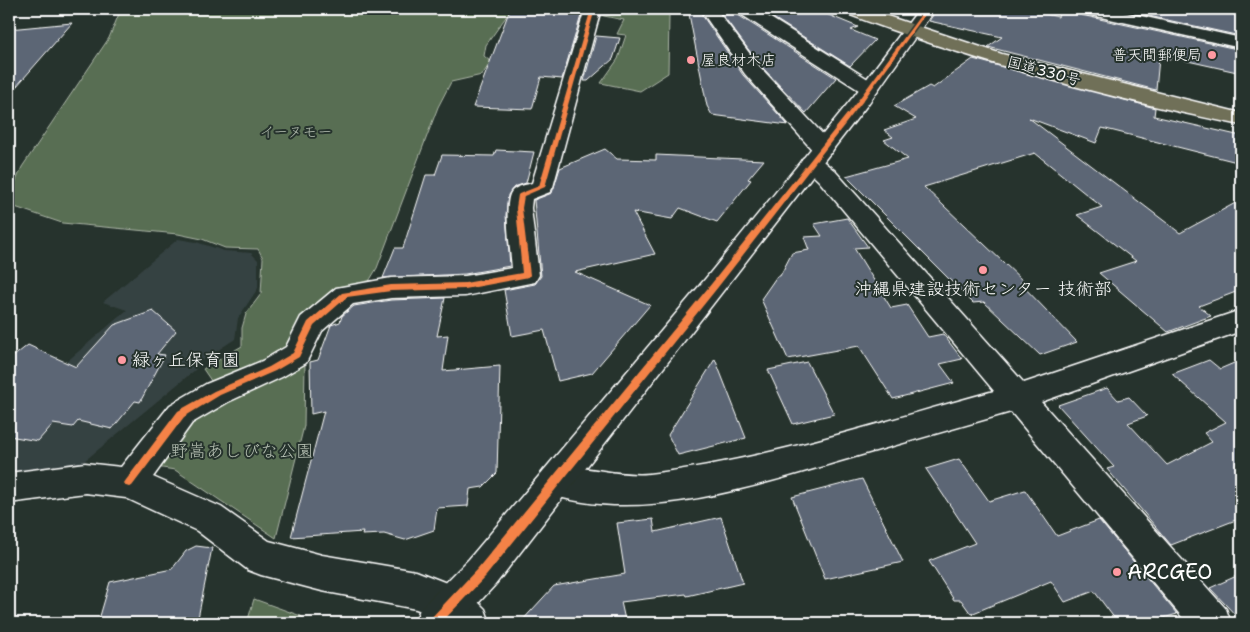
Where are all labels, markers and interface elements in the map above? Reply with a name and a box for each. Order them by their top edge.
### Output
place label: 普天間郵便局 [1112,45,1202,65]
marker: 普天間郵便局 [1206,49,1218,61]
place label: 屋良材木店 [701,50,776,70]
street label: 国道330号 [1005,52,1083,90]
marker: 屋良材木店 [685,54,697,66]
park label: イーヌモー [259,122,333,142]
marker: 沖縄県建設技術センター 技術部 [977,264,989,276]
place label: 沖縄県建設技術センター 技術部 [854,277,1112,301]
place label: 緑ヶ丘保育園 [132,348,240,372]
marker: 緑ヶ丘保育園 [116,354,128,366]
park label: 野嵩あしびな公園 [170,439,314,463]
place label: ARCGEO [1127,558,1212,586]
marker: ARCGEO [1111,566,1123,578]

